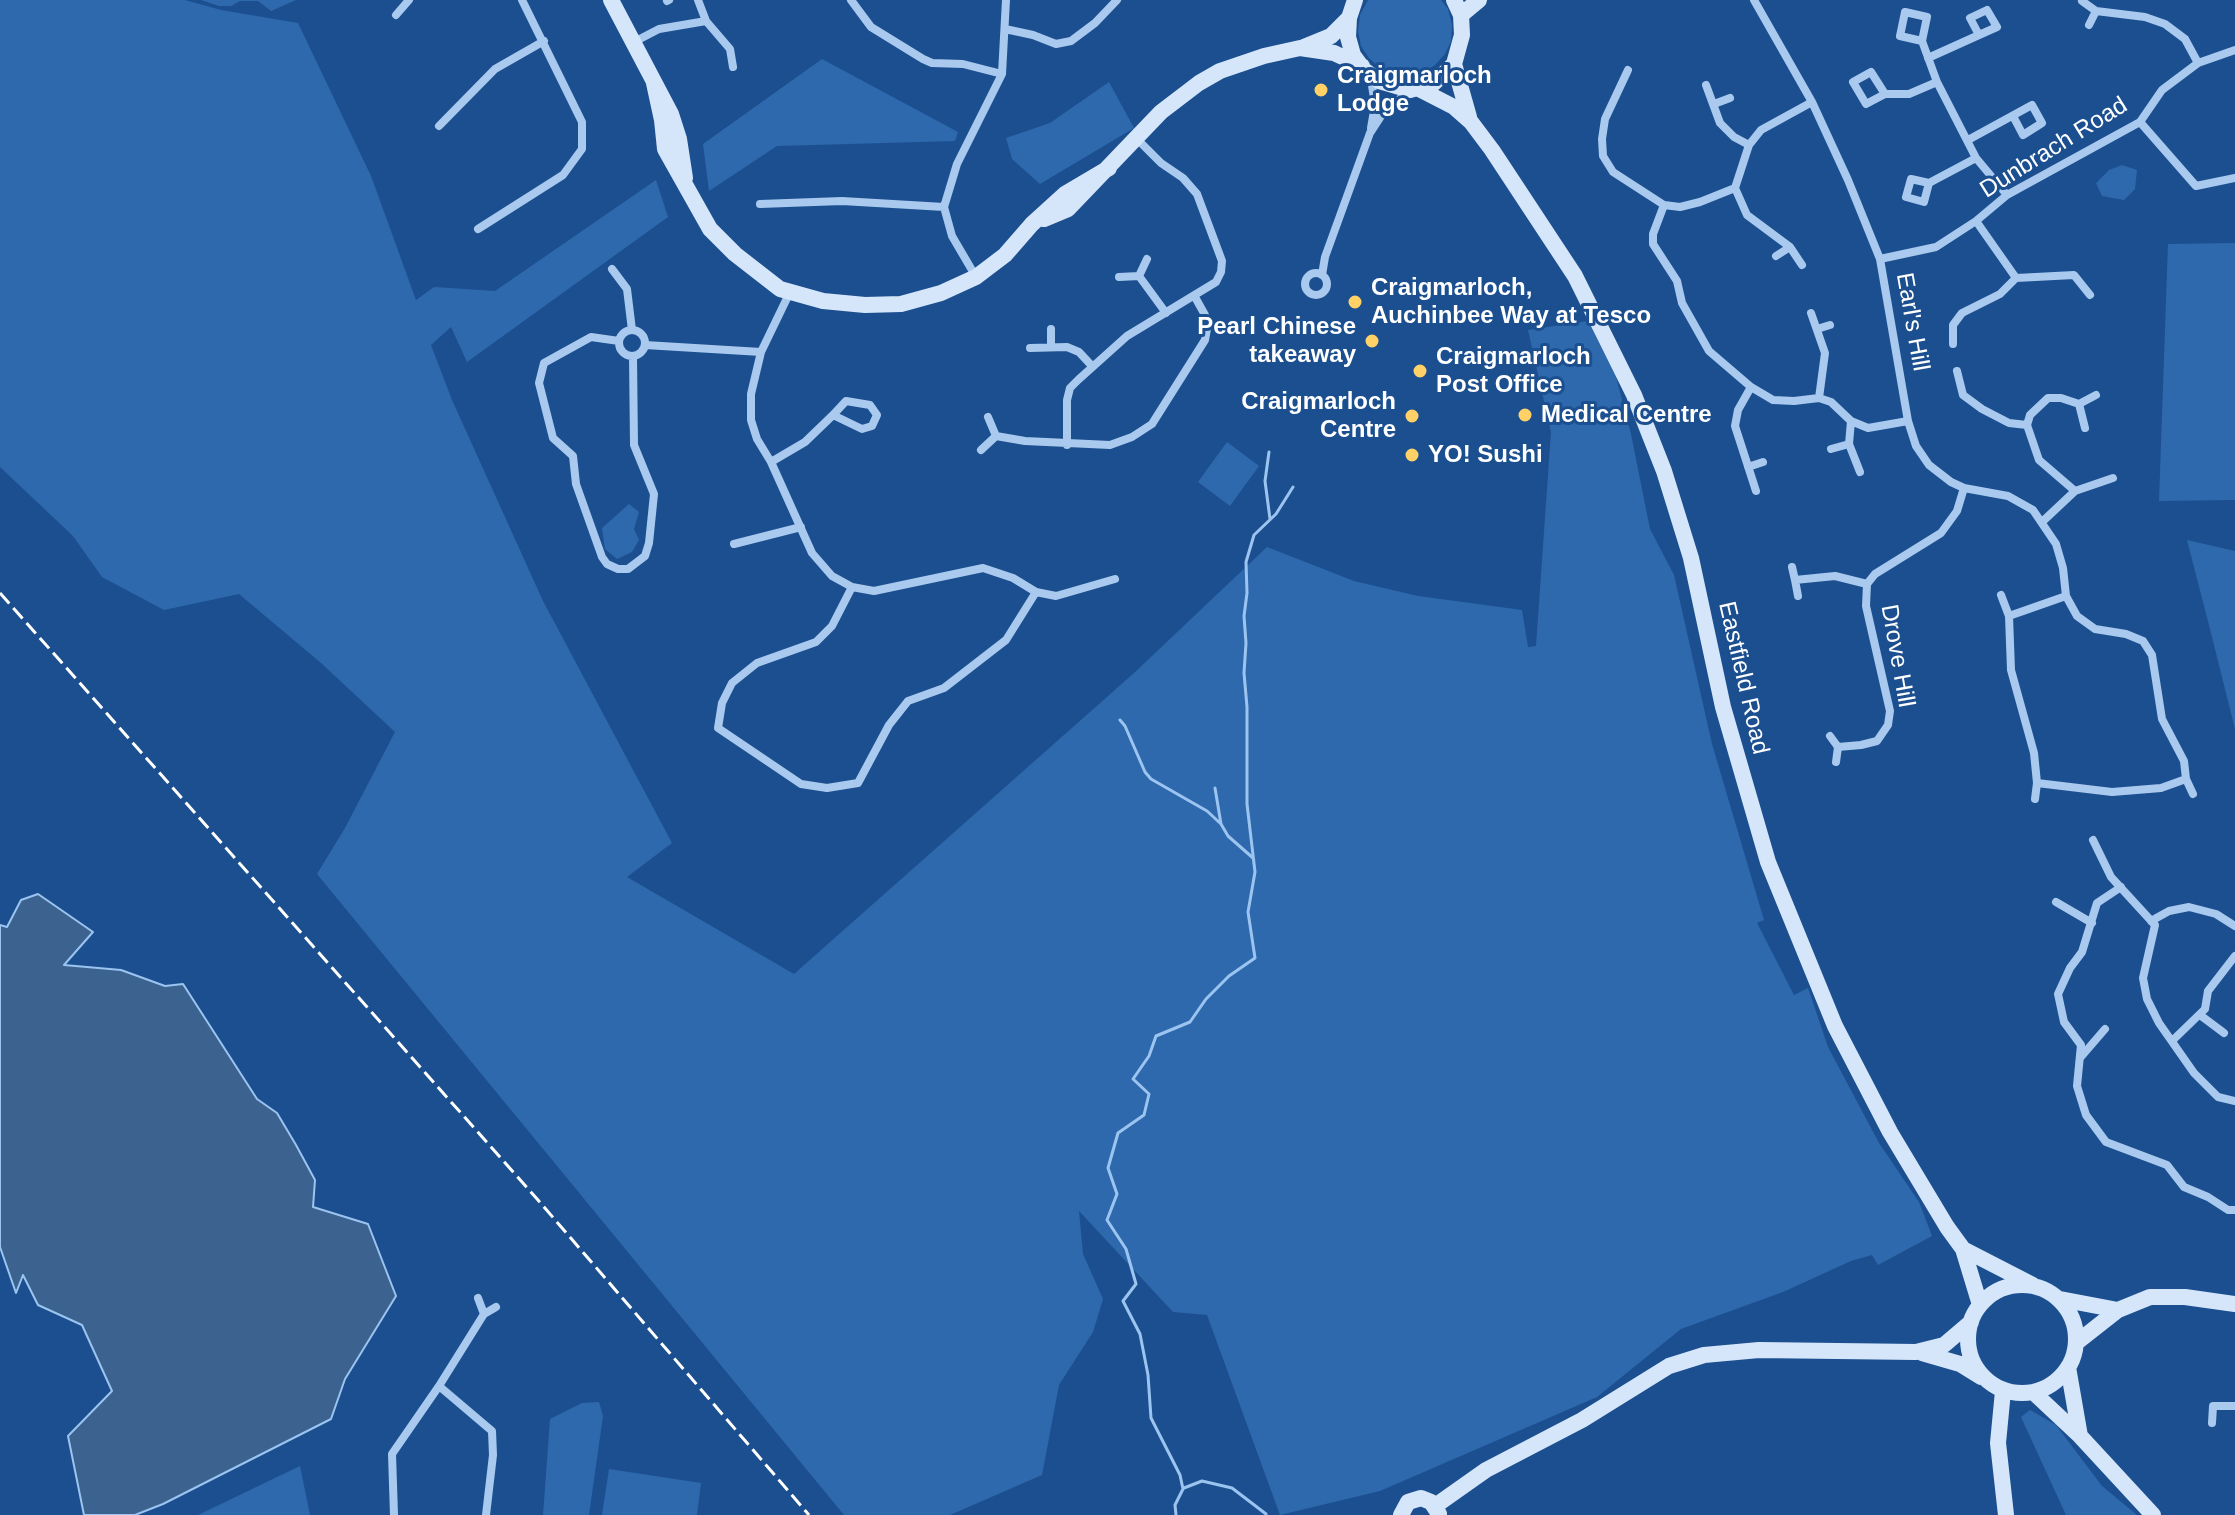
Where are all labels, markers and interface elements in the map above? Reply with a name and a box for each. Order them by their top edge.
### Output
place label: Craigmarloch Lodge [1337,62,1492,118]
marker: Craigmarloch Lodge [1312,81,1330,99]
street label: Dunbrach Road [1975,91,2133,205]
street label: Earl's Hill [1889,271,1935,373]
place label: Craigmarloch, Auchinbee Way at Tesco [1371,274,1651,330]
marker: Craigmarloch, Auchinbee Way at Tesco [1346,293,1364,311]
place label: Pearl Chinese takeaway [1197,313,1356,369]
marker: Pearl Chinese takeaway [1363,332,1381,350]
place label: Craigmarloch Post Office [1436,343,1591,399]
marker: Craigmarloch Post Office [1411,362,1429,380]
place label: Craigmarloch Centre [1241,388,1396,444]
place label: Medical Centre [1541,401,1712,429]
marker: Medical Centre [1516,406,1534,424]
marker: Craigmarloch Centre [1403,407,1421,425]
place label: YO! Sushi [1428,441,1543,469]
marker: YO! Sushi [1403,446,1421,464]
street label: Eastfield Road [1711,599,1775,757]
street label: Drove Hill [1874,602,1920,710]

